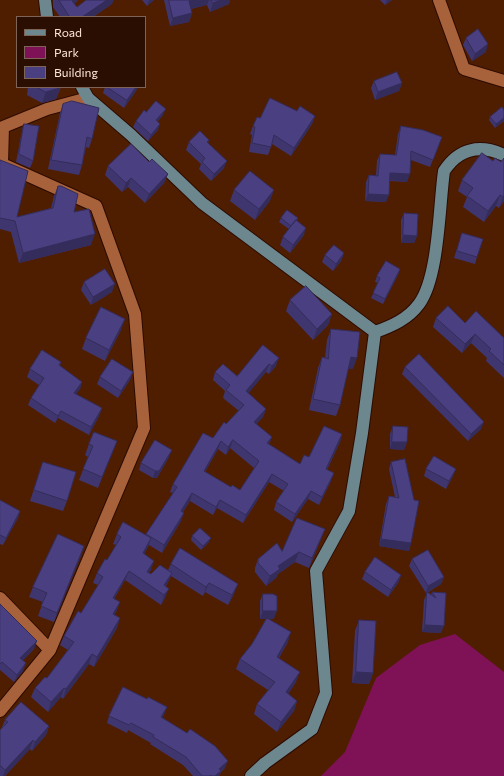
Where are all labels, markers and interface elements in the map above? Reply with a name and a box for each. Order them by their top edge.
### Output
legend [16,16,146,88]
text: Road [54,25,82,39]
text: Park [54,45,79,59]
text: Building [54,65,98,79]

